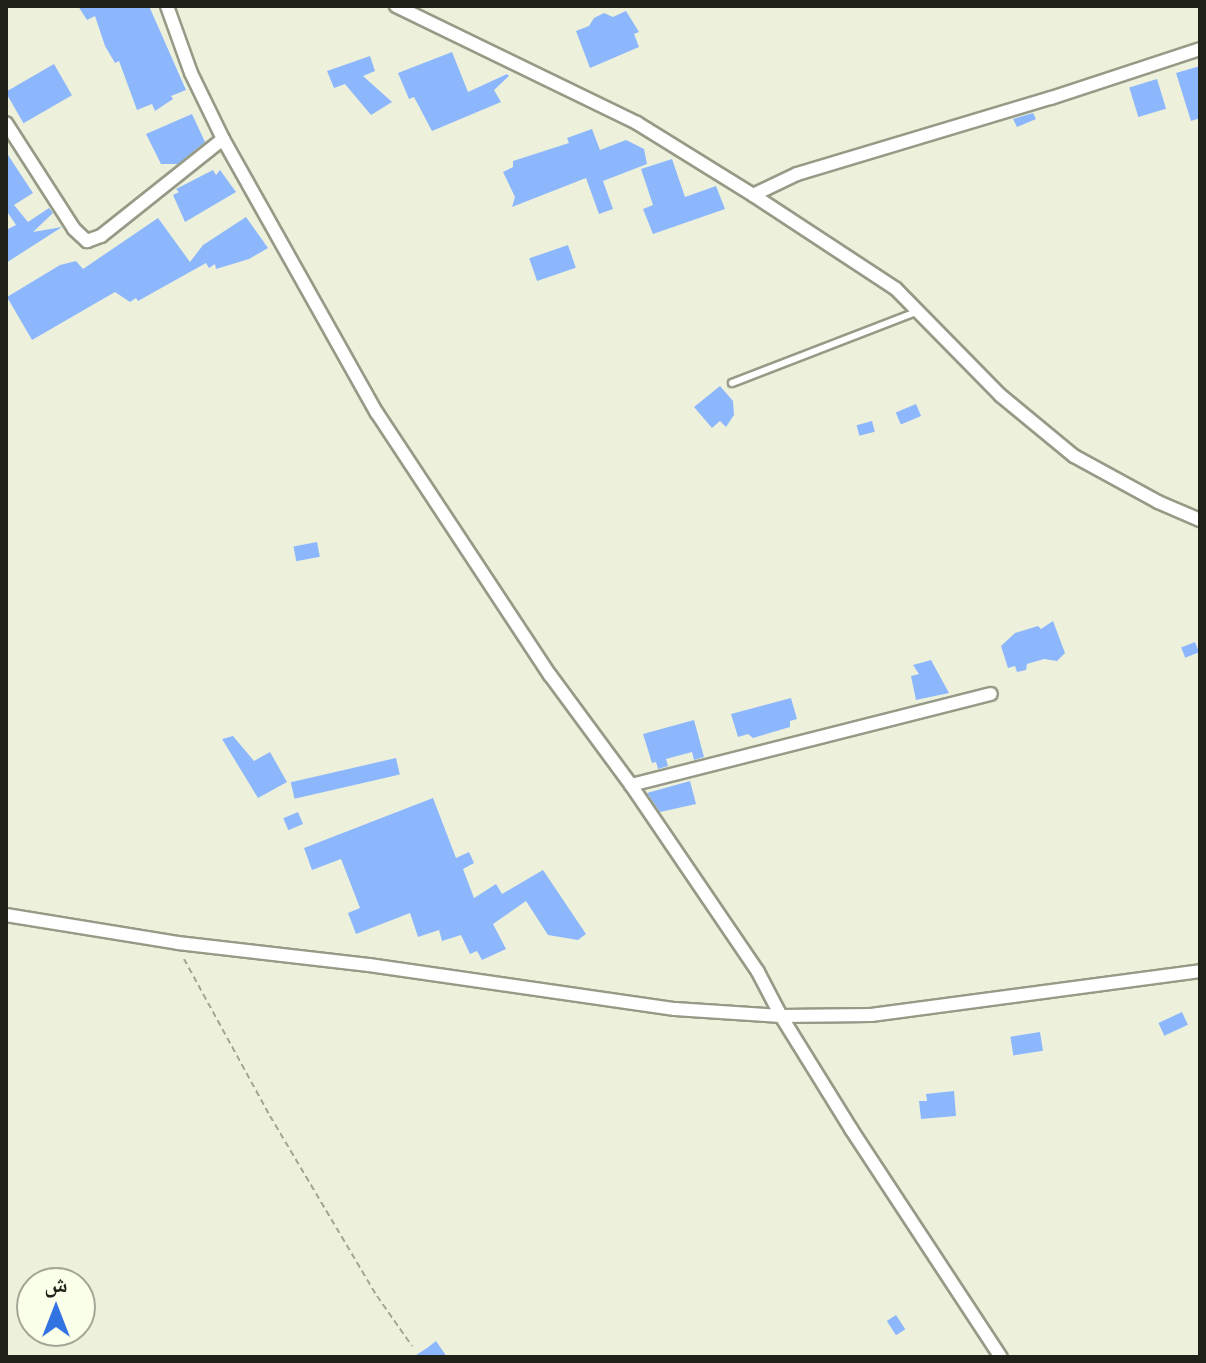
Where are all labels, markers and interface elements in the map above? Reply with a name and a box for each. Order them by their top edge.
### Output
north arrow [16,1267,96,1347]
text: ش [44,1270,68,1300]

